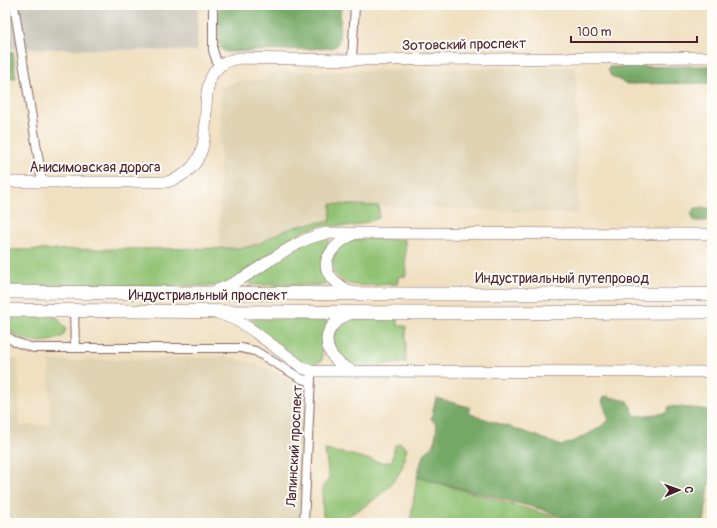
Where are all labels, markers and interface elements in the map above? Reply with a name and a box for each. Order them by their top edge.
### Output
scale bar [571,18,697,44]
text: 100 m [577,25,612,40]
street label: Зотовский проспект [402,35,526,54]
street label: Анисимовская дорога [29,159,161,176]
street label: Индустриальный путепровод [475,270,649,287]
street label: Индустриальный проспект [128,287,288,304]
street label: Лапинский проспект [283,385,306,508]
north arrow [659,470,699,510]
text: С [682,486,695,493]

